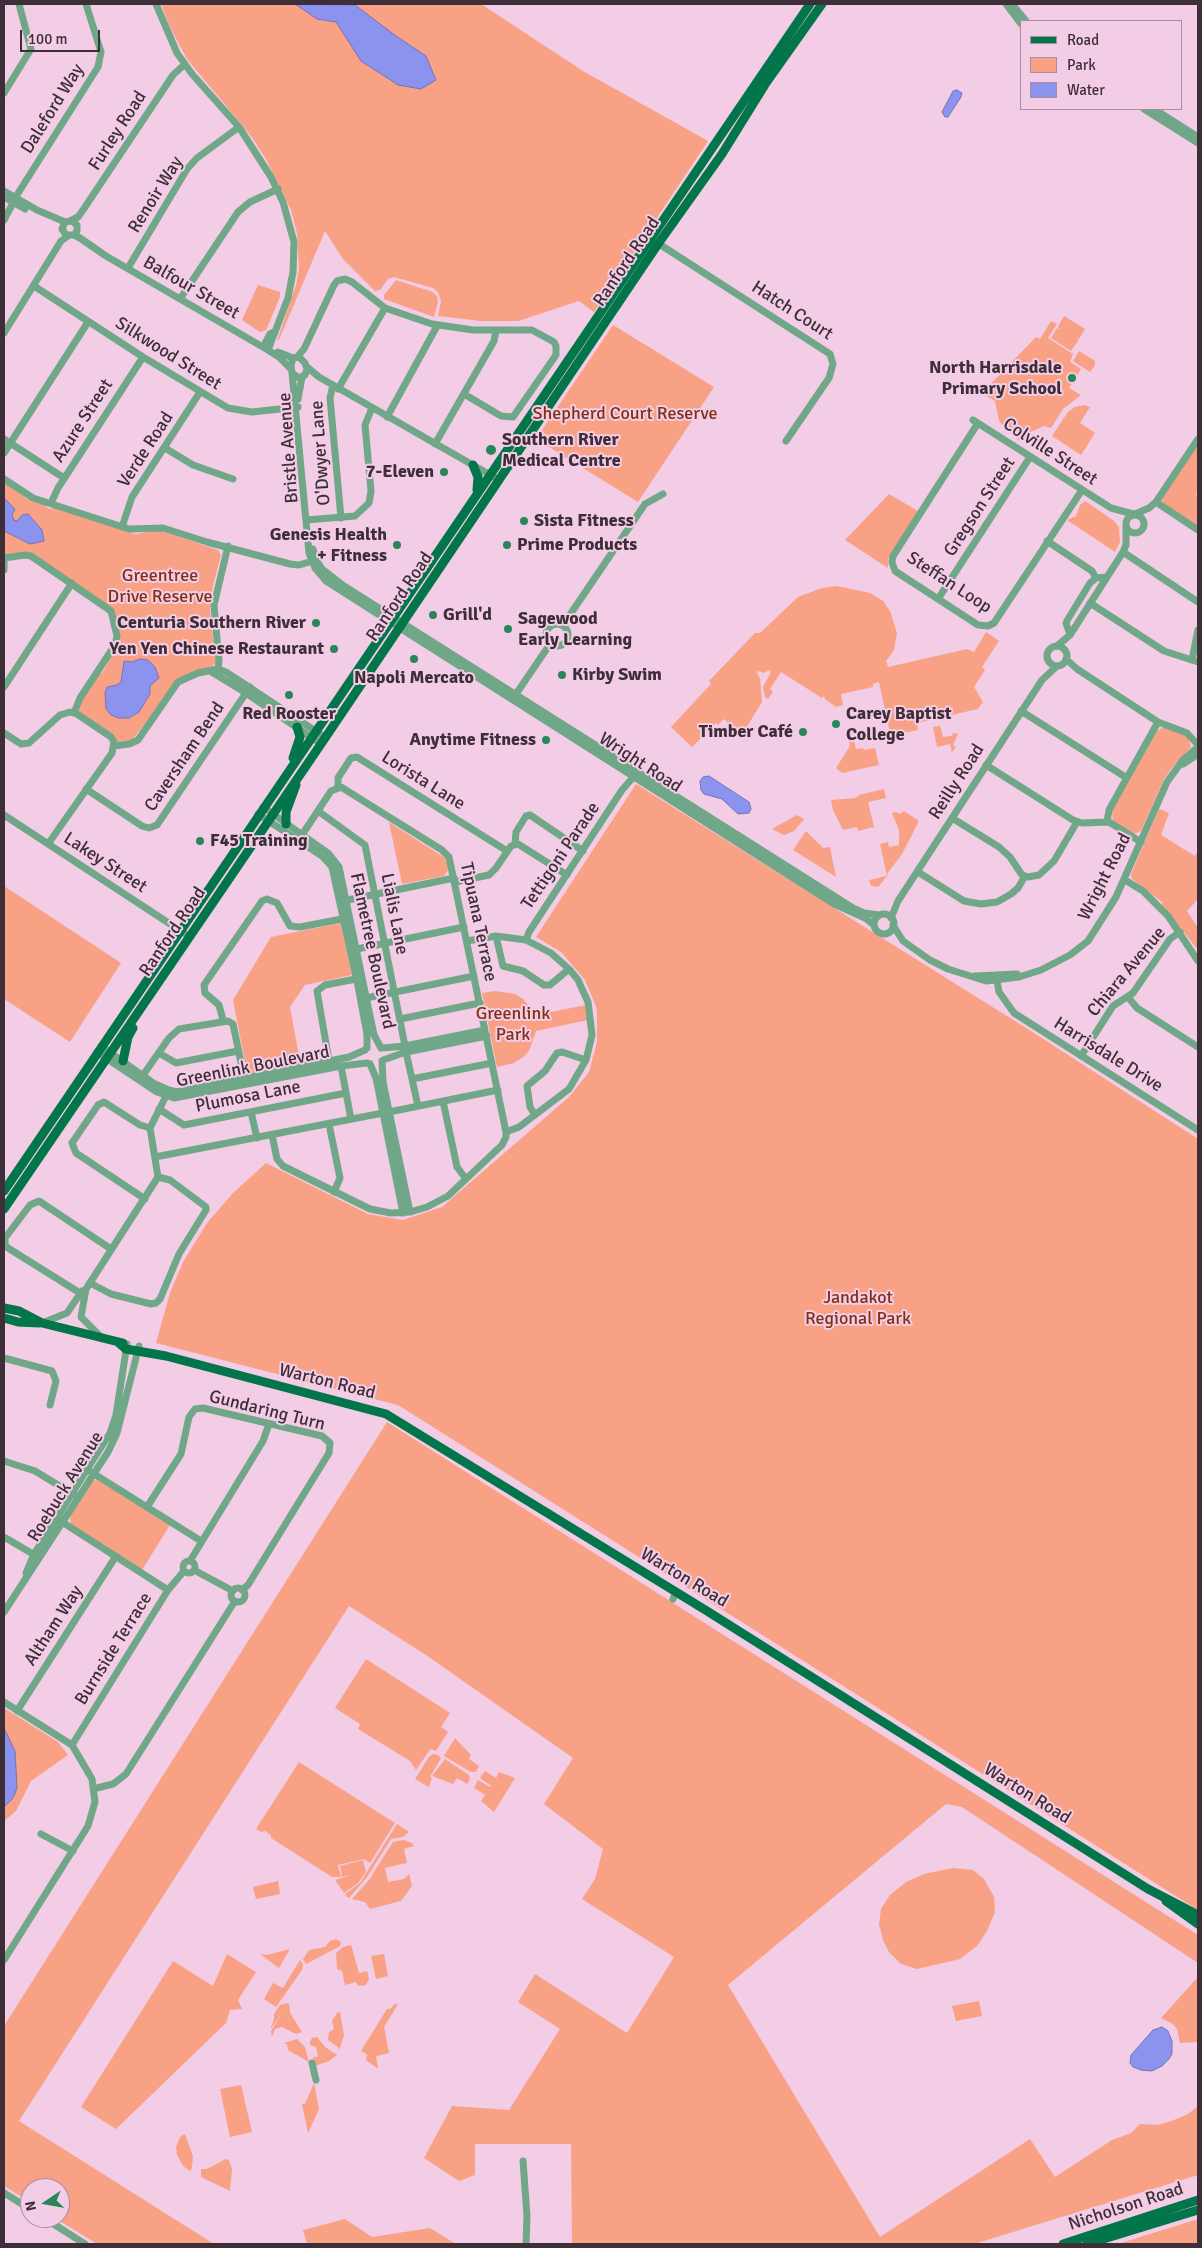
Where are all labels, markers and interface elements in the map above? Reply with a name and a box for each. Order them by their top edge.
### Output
scale bar [22,20,102,52]
legend [1020,20,1182,110]
text: 100 m [28,30,68,48]
text: Road [1067,31,1099,49]
text: Park [1067,56,1096,74]
street label: Daleford Way [17,60,89,158]
text: Water [1067,81,1105,99]
street label: Furley Road [84,87,152,175]
street label: Renoir Way [124,153,188,237]
street label: Ranford Road [589,213,665,311]
street label: Balfour Street [139,252,243,324]
street label: Hatch Court [747,277,837,345]
street label: Silkwood Street [111,313,225,395]
place label: North Harrisdale Primary School [929,357,1062,399]
marker: North Harrisdale Primary School [1066,372,1078,384]
street label: Azure Street [48,375,118,467]
street label: Bristle Avenue [274,392,304,504]
street label: O'Dwyer Lane [307,400,335,506]
park label: Shepherd Court Reserve [533,403,717,425]
street label: Verde Road [114,408,178,492]
street label: Colville Street [999,414,1101,490]
place label: Southern River Medical Centre [502,429,621,472]
marker: Southern River Medical Centre [484,443,498,457]
street label: Gregson Street [940,453,1020,561]
place label: 7-Eleven [366,461,434,483]
marker: 7-Eleven [438,466,450,478]
place label: Sista Fitness [534,510,634,532]
marker: Sista Fitness [518,515,530,527]
place label: Genesis Health + Fitness [270,524,387,566]
place label: Prime Products [517,534,637,556]
marker: Genesis Health + Fitness [391,539,403,551]
marker: Prime Products [501,539,513,551]
street label: Ranford Road [362,548,438,646]
street label: Steffan Loop [903,548,995,618]
park label: Greentree Drive Reserve [108,565,212,608]
place label: Grill'd [443,604,492,626]
place label: Sagewood Early Learning [518,608,632,650]
marker: Grill'd [427,609,439,621]
place label: Centuria Southern River [117,612,306,634]
marker: Centuria Southern River [310,617,322,629]
marker: Sagewood Early Learning [502,623,514,635]
place label: Yen Yen Chinese Restaurant [109,638,324,660]
marker: Yen Yen Chinese Restaurant [328,643,340,655]
marker: Napoli Mercato [408,653,420,665]
place label: Kirby Swim [572,664,662,686]
place label: Napoli Mercato [354,667,474,689]
marker: Kirby Swim [556,669,568,681]
marker: Red Rooster [283,689,295,701]
street label: Caversham Bend [140,698,230,816]
place label: Red Rooster [242,703,336,725]
place label: Carey Baptist College [846,703,952,746]
marker: Carey Baptist College [830,718,842,730]
place label: Timber Café [699,721,793,743]
marker: Timber Café [797,726,809,738]
street label: Wright Road [594,728,686,798]
place label: Anytime Fitness [409,729,536,751]
marker: Anytime Fitness [540,734,552,746]
street label: Reilly Road [925,740,989,824]
street label: Lorista Lane [377,747,469,815]
street label: Tettigoni Parade [517,798,605,914]
street label: Lakey Street [59,828,151,898]
place label: F45 Training [210,830,308,852]
street label: Wright Road [1074,830,1136,924]
marker: F45 Training [194,835,206,847]
street label: Tipuana Terrace [455,861,501,983]
street label: Flametree Boulevard [345,871,399,1031]
street label: Lialis Lane [376,872,412,956]
street label: Ranford Road [135,883,211,981]
street label: Chiara Avenue [1083,923,1171,1021]
park label: Greenlink Park [476,1003,550,1046]
street label: Harrisdale Drive [1049,1013,1167,1097]
street label: Greenlink Boulevard [174,1042,332,1092]
street label: Plumosa Lane [193,1076,303,1118]
park label: Jandakot Regional Park [805,1287,911,1330]
street label: Warton Road [277,1360,377,1404]
street label: Gundaring Turn [207,1386,327,1436]
street label: Roebuck Avenue [23,1428,109,1546]
street label: Warton Road [636,1543,732,1613]
street label: Altham Way [20,1582,88,1670]
street label: Burnside Terrace [71,1589,157,1709]
street label: Warton Road [979,1759,1075,1829]
north arrow [20,2178,70,2228]
street label: Nicholson Road [1066,2178,1186,2236]
text: N [21,2199,40,2213]

